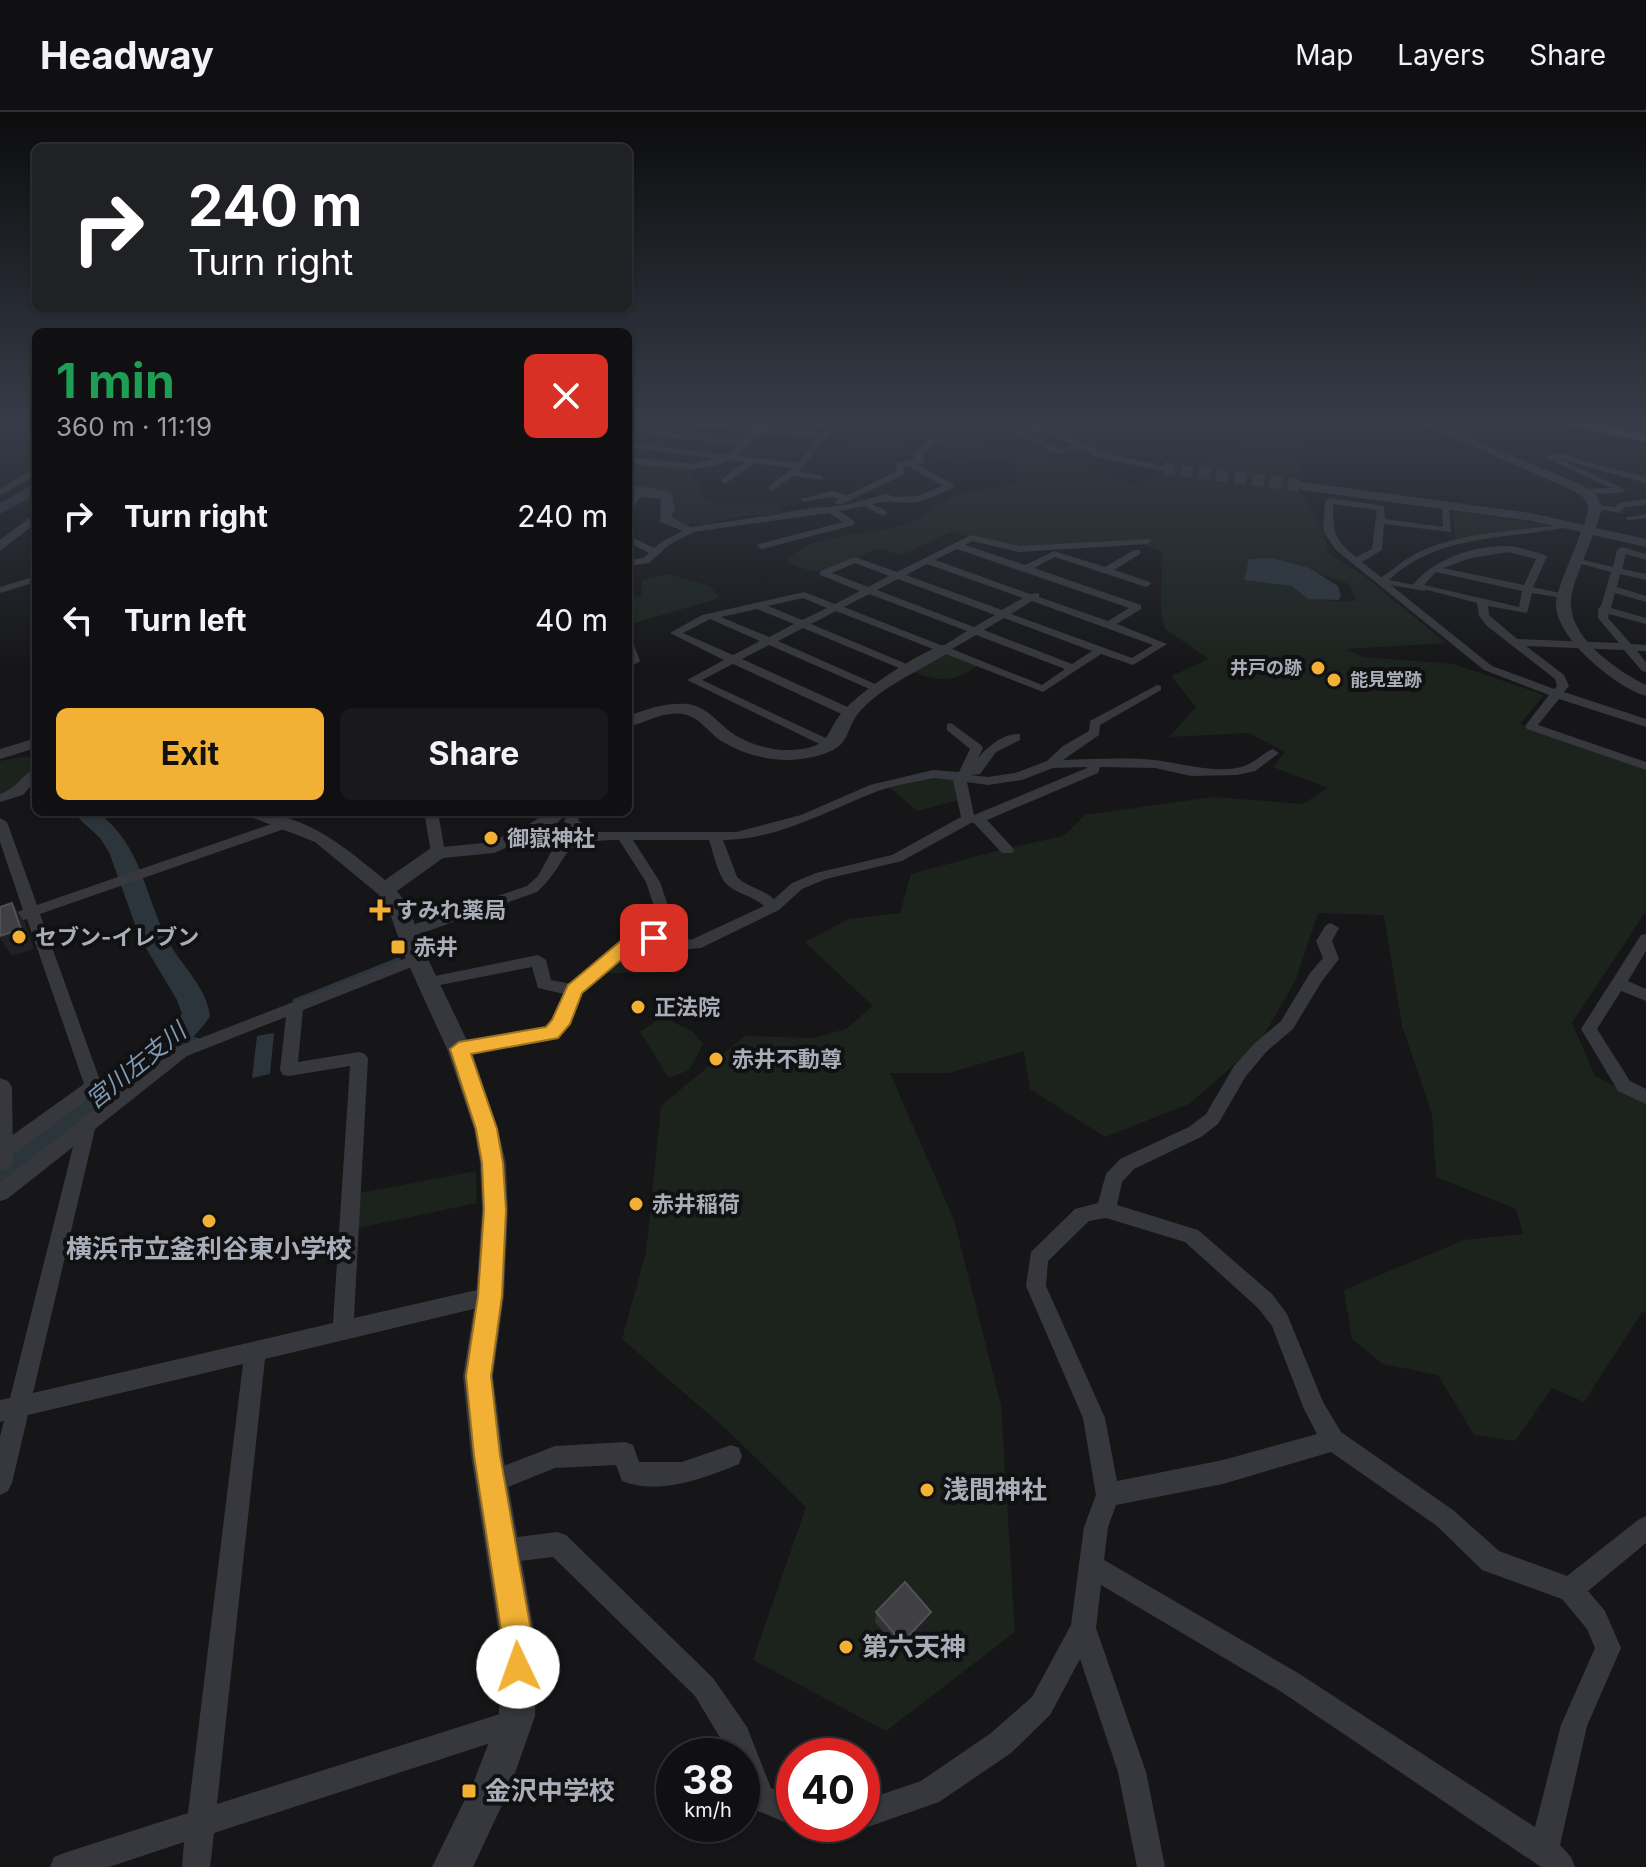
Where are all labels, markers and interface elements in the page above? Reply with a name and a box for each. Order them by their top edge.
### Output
text: Headway [40,32,214,78]
text: Map [1295,38,1353,72]
text: Layers [1397,38,1485,72]
text: Share [1529,38,1606,72]
text: 240 m [188,172,362,240]
icon: right [56,176,160,280]
text: Turn right [188,240,353,284]
text: 1 min [56,351,175,410]
button: close [524,354,608,438]
text: 360 m · 11:19 [56,411,212,442]
icon: right [56,494,100,538]
text: Turn right [124,498,268,534]
text: 240 m [517,498,608,534]
icon: left [56,598,100,642]
text: Turn left [124,602,246,638]
text: 40 m [535,602,608,638]
place label: 井戸の跡 [1230,657,1302,678]
marker: 井戸の跡 [1309,659,1327,677]
place label: 能見堂跡 [1350,669,1422,690]
marker: 能見堂跡 [1325,671,1343,689]
button: Exit [56,708,324,800]
button: Share [340,708,608,800]
place label: 御嶽神社 [507,825,595,851]
marker: 御嶽神社 [482,829,500,847]
place label: すみれ薬局 [396,897,506,923]
marker: すみれ薬局 [371,901,389,919]
pin [620,904,688,972]
icon: arrive [632,916,676,960]
place label: セブン-イレブン [35,924,199,950]
marker: セブン-イレブン [10,928,28,946]
place label: 赤井 [414,934,458,960]
marker: 赤井 [389,938,407,956]
place label: 正法院 [654,994,720,1020]
marker: 正法院 [629,998,647,1016]
water label: 宮川左支川 [80,1015,194,1115]
place label: 赤井不動尊 [732,1046,842,1072]
marker: 赤井不動尊 [707,1050,725,1068]
place label: 赤井稲荷 [652,1191,740,1217]
marker: 赤井稲荷 [627,1195,645,1213]
marker: 横浜市立釜利谷東小学校 [200,1212,218,1230]
place label: 横浜市立釜利谷東小学校 [66,1233,352,1264]
place label: 浅間神社 [943,1474,1047,1505]
marker: 浅間神社 [918,1481,936,1499]
position arrow [476,1625,560,1709]
place label: 第六天神 [862,1631,966,1662]
marker: 第六天神 [837,1638,855,1656]
speed limit sign: 40 [776,1738,880,1842]
text: 38 [682,1755,734,1804]
place label: 金沢中学校 [485,1775,615,1806]
marker: 金沢中学校 [460,1782,478,1800]
text: km/h [684,1798,732,1822]

